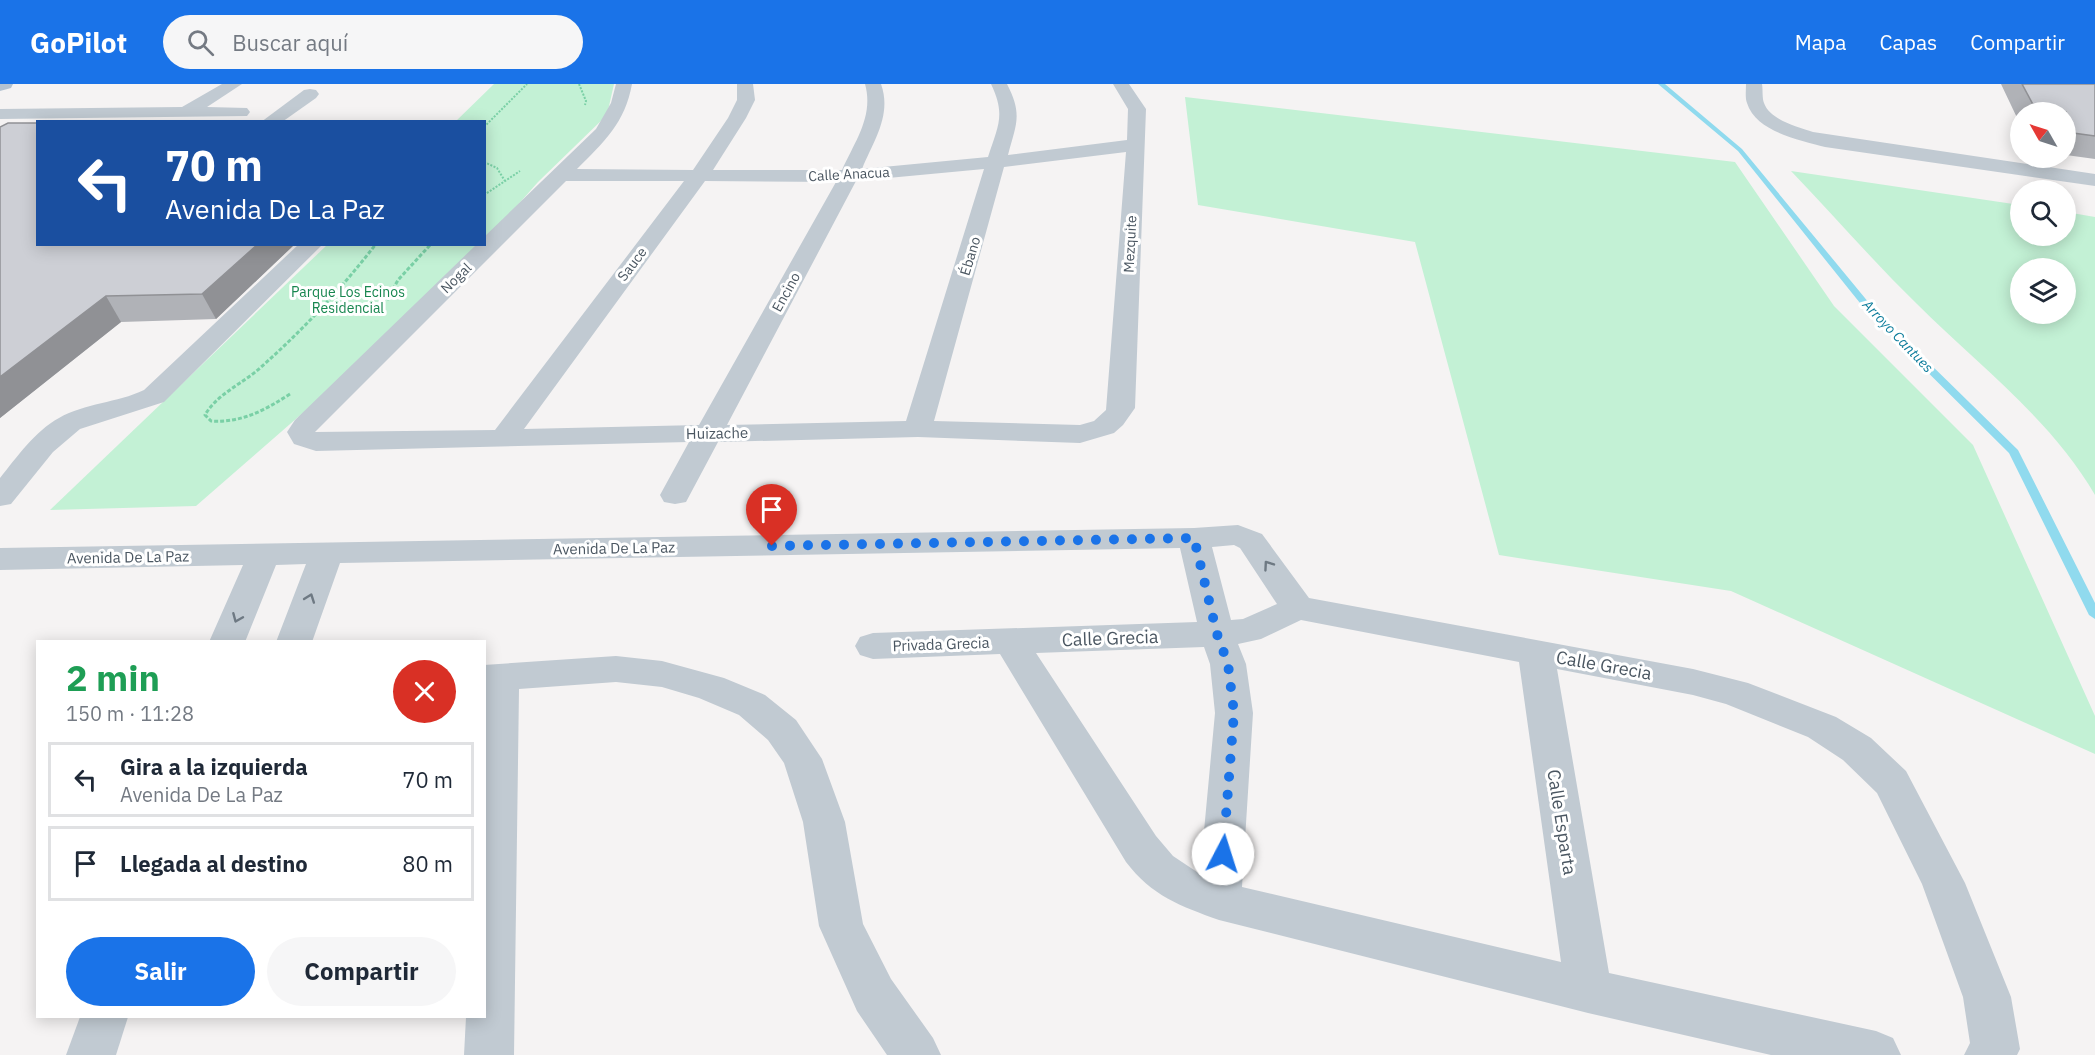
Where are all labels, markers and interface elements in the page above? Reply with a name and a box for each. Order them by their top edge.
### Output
search box [163,15,583,69]
text: GoPilot [30,24,127,61]
icon: search [184,26,217,59]
text: Buscar aquí [232,28,348,57]
text: Mapa [1795,28,1846,56]
text: Capas [1879,28,1937,56]
text: Compartir [1970,28,2065,56]
north arrow [2010,102,2076,168]
map controls [2010,102,2076,324]
text: 70 m [165,138,263,193]
icon: left [66,144,144,222]
street label: Calle Anacua [808,163,891,185]
button: search [2010,180,2076,246]
text: Avenida De La Paz [165,191,385,226]
street label: Mezquite [1120,215,1141,273]
street label: Ébano [955,234,984,278]
street label: Sauce [613,243,651,285]
button: layers [2010,258,2076,324]
street label: Nogal [437,259,475,297]
street label: Encino [768,269,804,315]
park label: Parque Los Ecinos Residencial [291,283,405,317]
water label: Arroyo Cantues [1858,295,1938,376]
street label: Huizache [686,423,748,443]
pin [746,484,797,546]
icon: arrive [755,493,788,526]
street label: Avenida De La Paz [553,537,675,559]
street label: Avenida De La Paz [67,546,189,568]
one-way arrow [1264,560,1275,571]
one-way arrow [303,593,316,604]
one-way arrow [232,612,244,623]
street label: Calle Grecia [1061,625,1159,651]
street label: Privada Grecia [892,633,990,655]
street label: Calle Grecia [1554,645,1654,685]
text: 2 min [66,654,160,701]
button: close [393,660,456,723]
text: 150 m · 11:28 [66,700,194,727]
text: Gira a la izquierda [120,752,308,781]
icon: left [69,763,102,796]
text: 70 m [402,765,453,794]
street label: Calle Esparta [1542,768,1582,877]
text: Avenida De La Paz [120,781,283,808]
position arrow [1191,822,1255,886]
icon: arrive [69,847,102,880]
text: Llegada al destino [120,849,308,878]
text: 80 m [402,849,453,878]
button: Salir [66,937,255,1006]
button: Compartir [267,937,456,1006]

